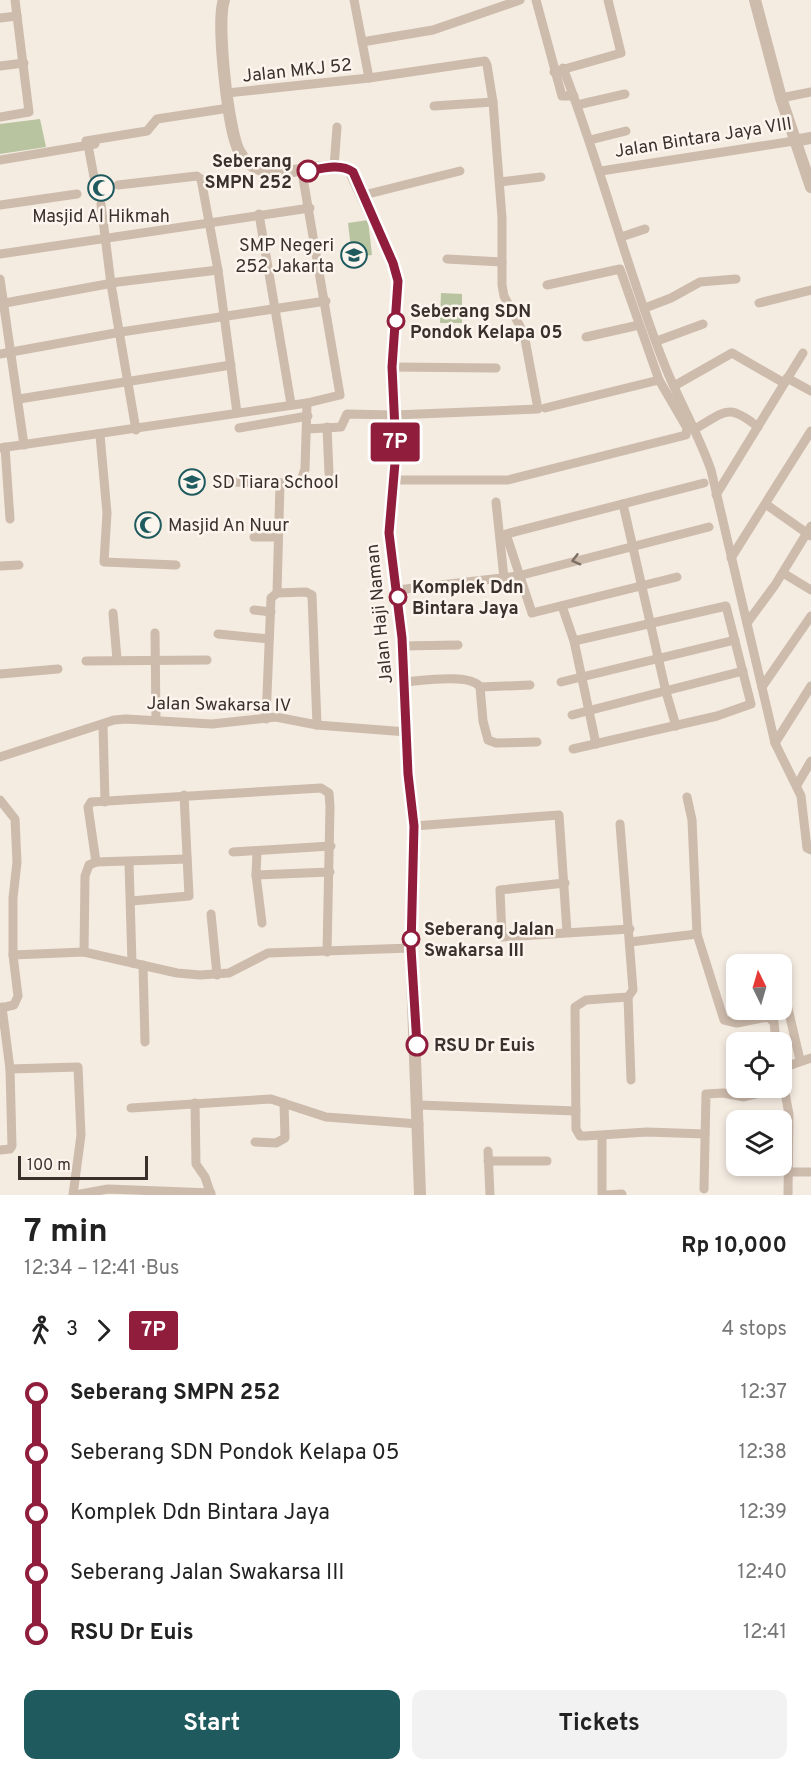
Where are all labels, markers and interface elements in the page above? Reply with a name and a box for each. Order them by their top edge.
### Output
street label: Jalan MKJ 52 [241,54,353,89]
street label: Jalan Bintara Jaya VIII [613,113,794,164]
place label: Seberang SMPN 252 [204,151,292,195]
marker: Seberang SMPN 252 [297,160,319,182]
mosque icon: Masjid Al Hikmah [86,173,116,203]
place label: Masjid Al Hikmah [32,206,170,229]
place label: SMP Negeri 252 Jakarta [235,235,334,279]
school or university icon: SMP Negeri 252 Jakarta [339,240,369,270]
place label: Seberang SDN Pondok Kelapa 05 [410,301,562,345]
marker: Seberang SDN Pondok Kelapa 05 [387,312,405,330]
line badge: 7P [368,422,422,462]
text: 7P [383,429,407,456]
school or university icon: SD Tiara School [177,467,207,497]
place label: SD Tiara School [212,472,339,495]
mosque icon: Masjid An Nuur [133,510,163,540]
place label: Masjid An Nuur [168,515,289,538]
street label: Jalan Haji Naman [362,543,399,685]
one-way arrow [571,553,581,566]
place label: Komplek Ddn Bintara Jaya [412,577,524,621]
marker: Komplek Ddn Bintara Jaya [389,588,407,606]
street label: Jalan Swakarsa IV [146,693,292,718]
place label: Seberang Jalan Swakarsa III [424,919,554,963]
marker: Seberang Jalan Swakarsa III [402,930,420,948]
north arrow [726,954,792,1020]
map controls [726,954,792,1176]
button: locate [726,1032,792,1098]
marker: RSU Dr Euis [406,1034,428,1056]
place label: RSU Dr Euis [434,1035,535,1058]
button: layers [726,1110,792,1176]
scale bar [18,1153,148,1180]
text: 100 m [27,1156,71,1176]
text: 7 min [24,1212,108,1254]
text: Rp 10,000 [681,1233,787,1260]
text: 12:34 – 12:41 · Bus [24,1256,180,1282]
icon: walk [24,1314,57,1347]
icon: forward [87,1314,120,1347]
text: 3 [66,1317,78,1343]
text: 7P [141,1317,166,1344]
text: 4 stops [722,1317,787,1343]
text: Seberang SMPN 252 [70,1380,280,1407]
text: 12:37 [741,1380,787,1406]
text: Seberang SDN Pondok Kelapa 05 [70,1440,399,1467]
text: 12:38 [739,1440,787,1466]
text: Komplek Ddn Bintara Jaya [70,1500,330,1527]
text: 12:39 [739,1500,787,1526]
text: Seberang Jalan Swakarsa III [70,1560,345,1587]
text: 12:40 [738,1560,787,1586]
text: RSU Dr Euis [70,1620,194,1647]
text: 12:41 [743,1620,787,1646]
button: Start [24,1690,400,1759]
button: Tickets [412,1690,787,1759]

